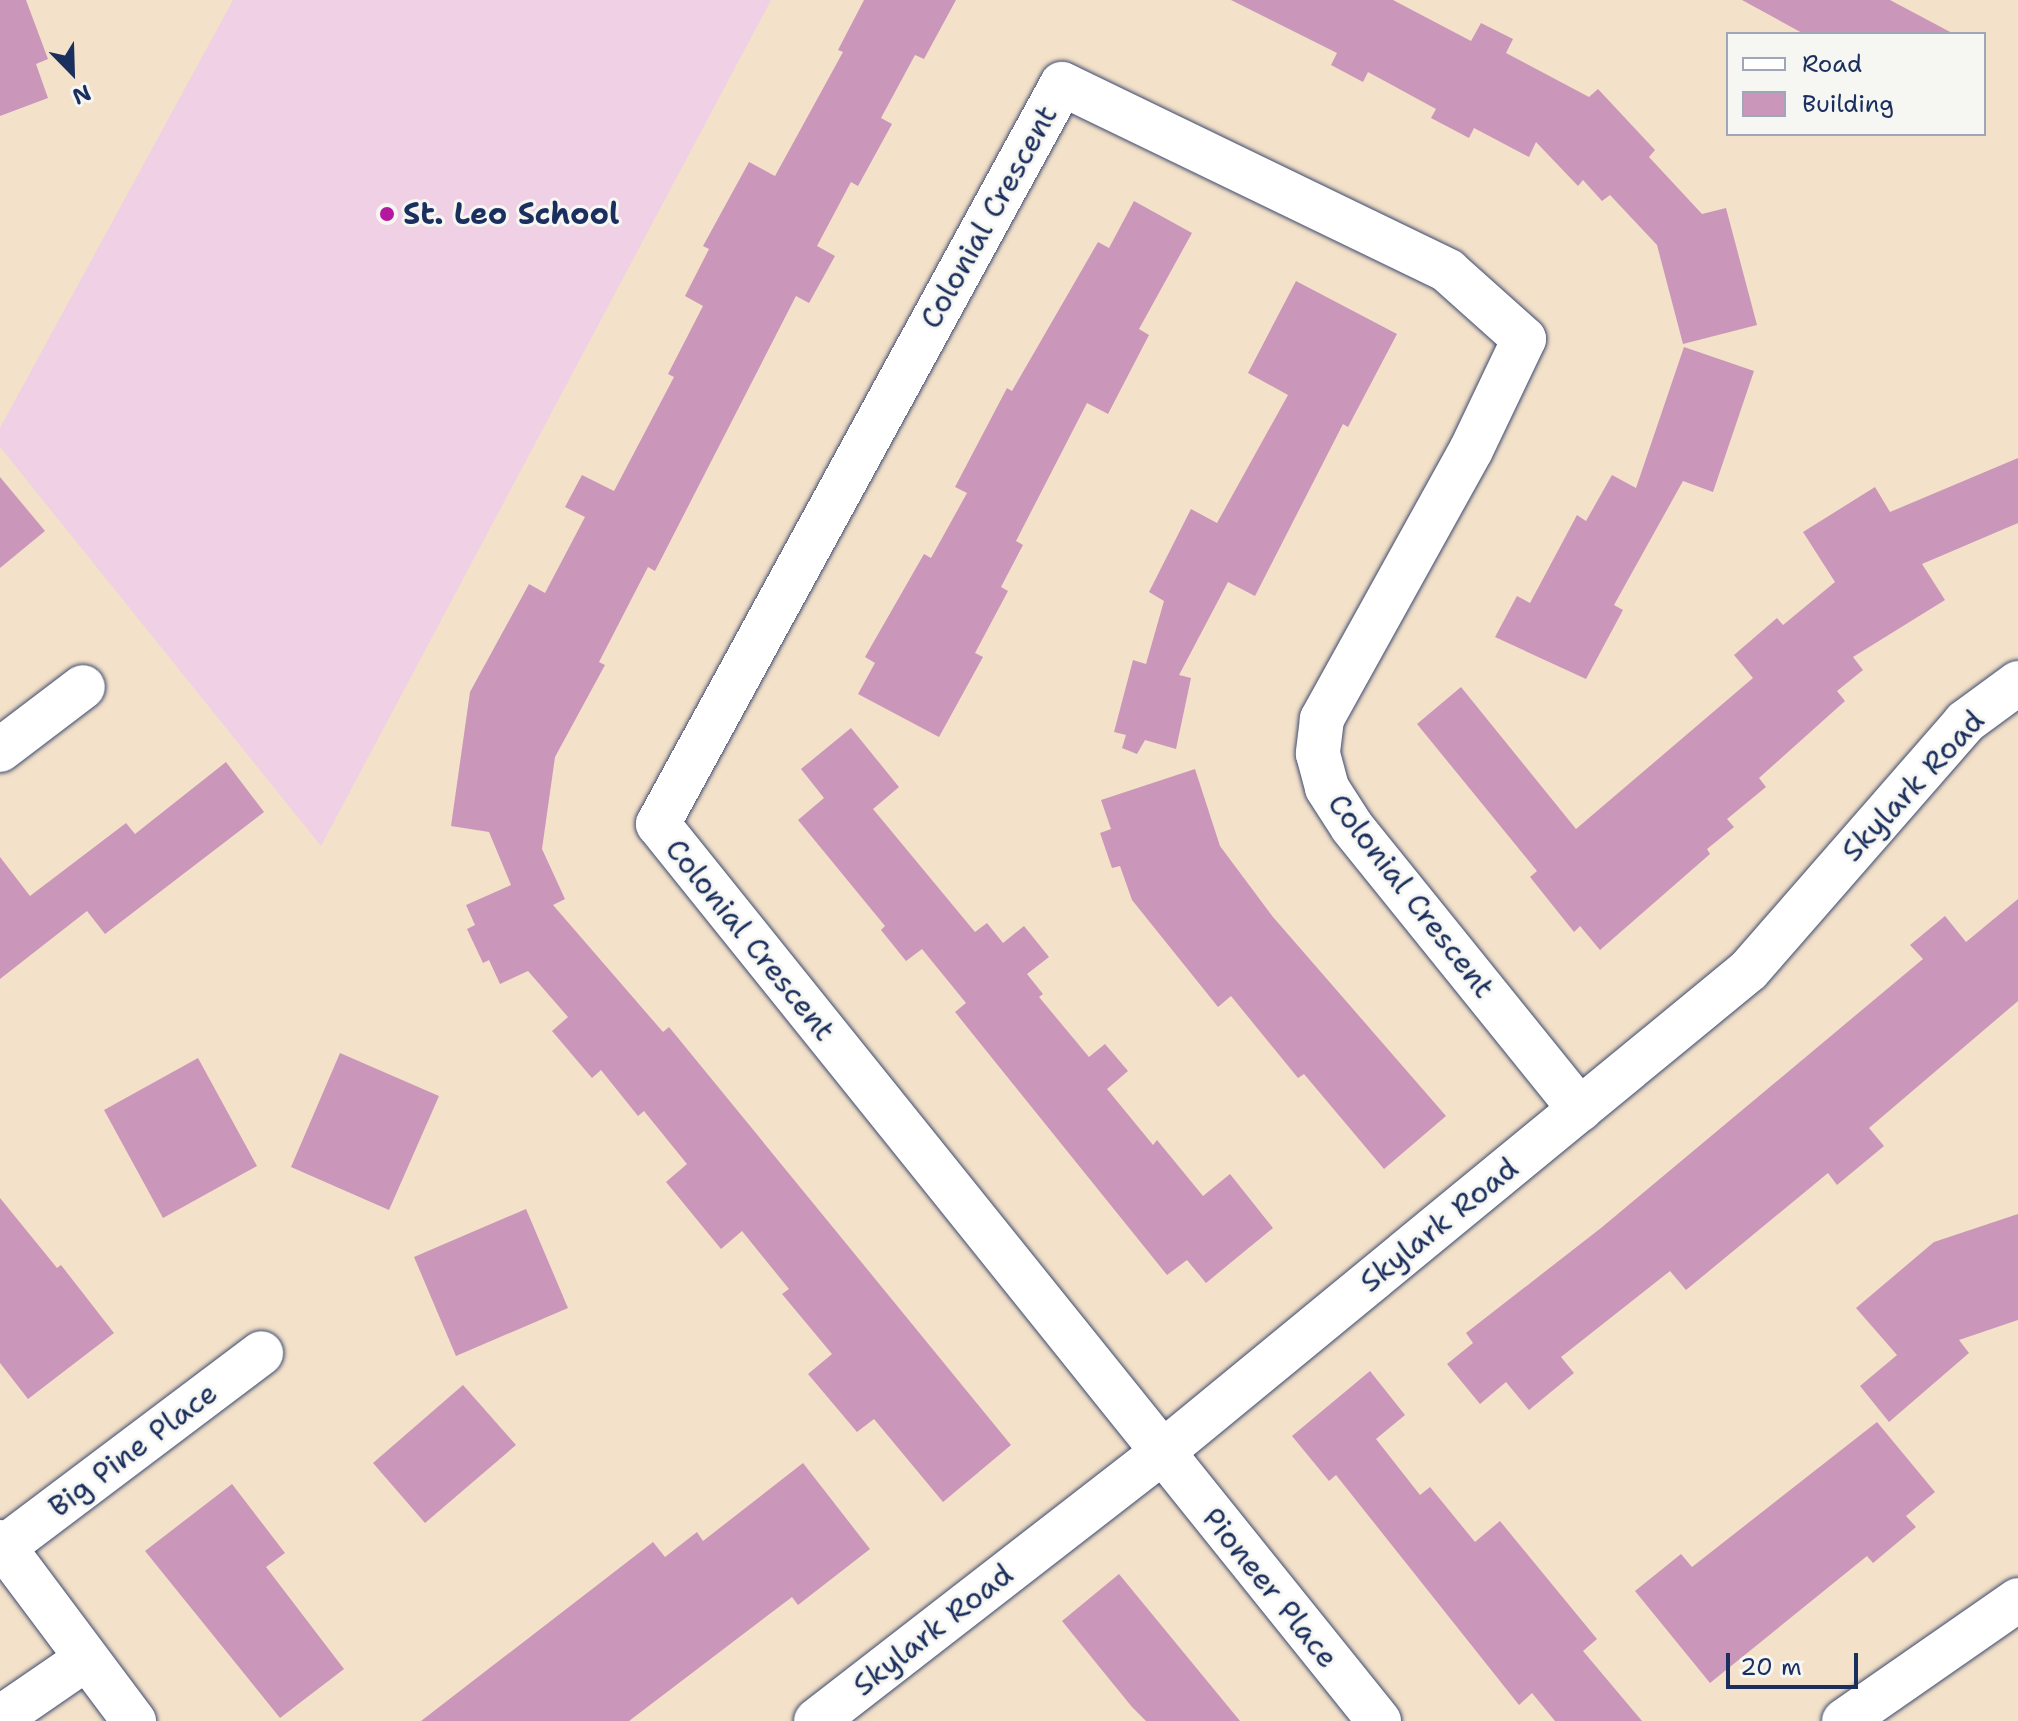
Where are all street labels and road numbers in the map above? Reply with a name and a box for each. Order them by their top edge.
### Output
street label: Colonial Crescent [913,99,1065,335]
street label: Skylark Road [1834,703,1992,869]
street label: Colonial Crescent [1320,787,1502,1005]
street label: Colonial Crescent [657,832,843,1048]
street label: Skylark Road [1353,1150,1525,1300]
street label: Big Pine Place [42,1375,224,1525]
street label: Pioneer Place [1194,1501,1346,1675]
street label: Skylark Road [846,1556,1020,1704]

